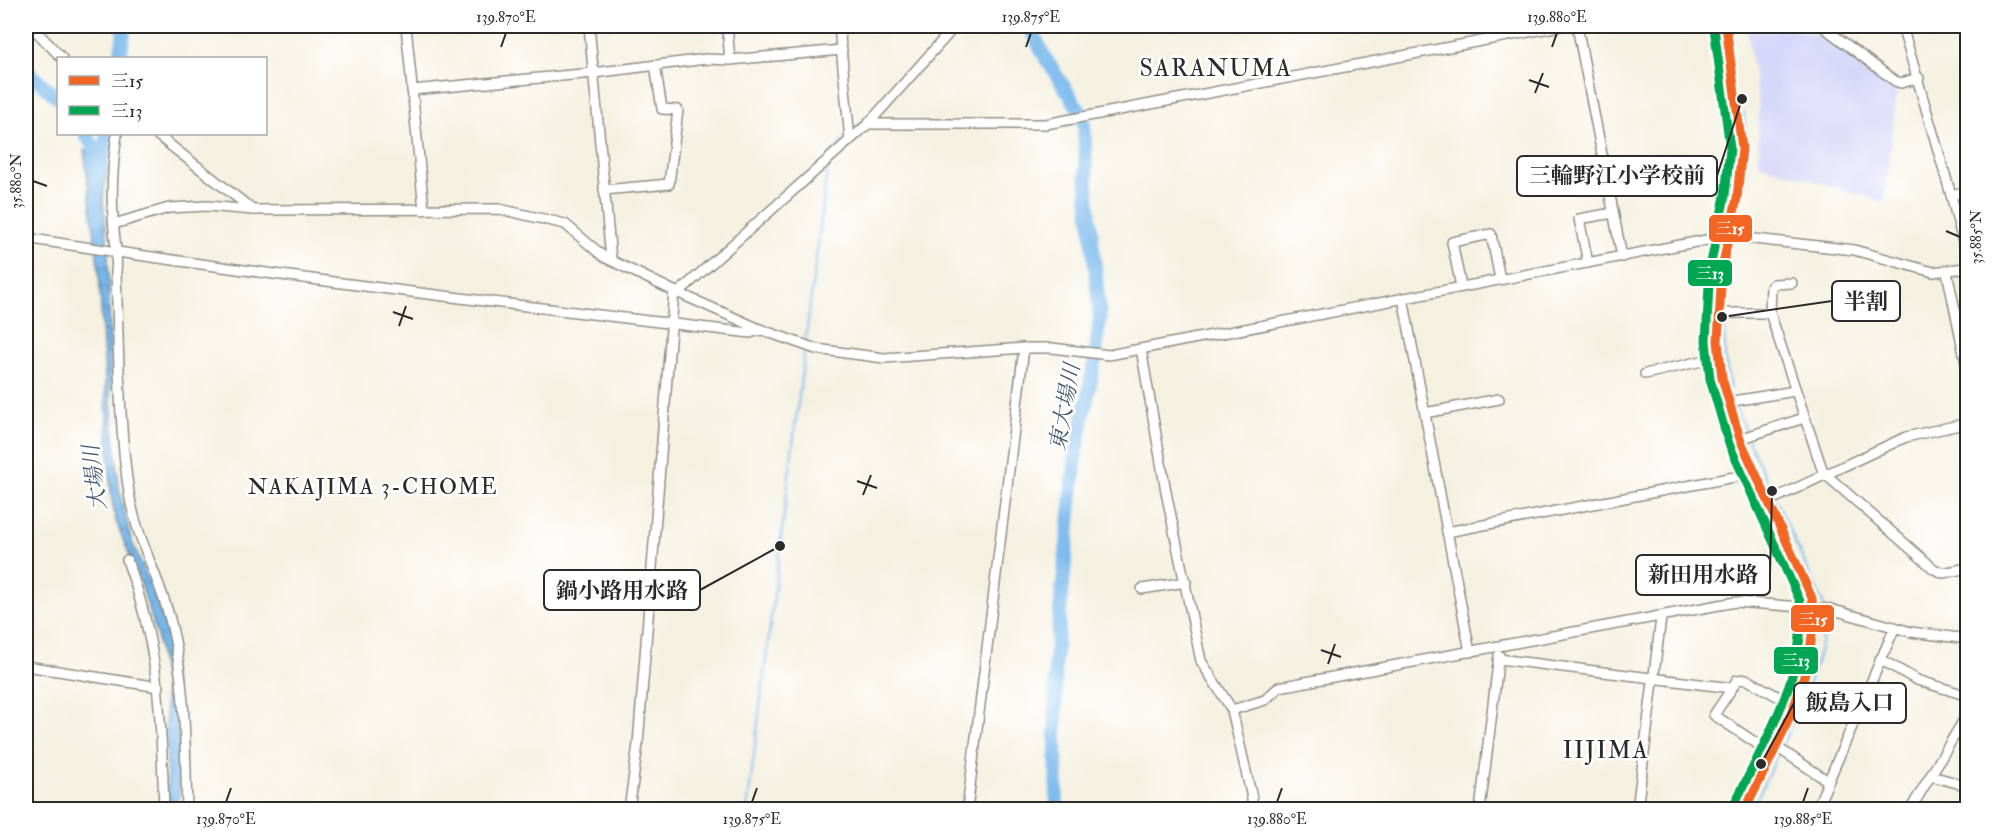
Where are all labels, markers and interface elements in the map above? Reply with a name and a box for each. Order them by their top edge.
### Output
text: 139.870°E [476,8,536,27]
text: 139.875°E [1002,8,1060,27]
text: 139.880°E [1527,8,1587,27]
district label: SARANUMA [1139,53,1293,84]
legend [57,57,267,135]
text: 三15 [111,70,143,93]
text: 三13 [111,100,142,123]
text: 35.880°N [7,153,26,209]
callout: 三輪野江小学校前 [1517,156,1717,196]
text: 三輪野江小学校前 [1529,162,1705,190]
text: 35.885°N [1967,209,1986,264]
line badge: 三15 [1708,214,1753,243]
text: 三15 [1716,219,1745,239]
line badge: 三13 [1687,259,1733,287]
text: 三13 [1696,264,1724,284]
callout: 半割 [1832,281,1900,321]
text: 半割 [1844,288,1888,316]
water label: 東大場川 [1044,359,1087,453]
water label: 大場川 [77,441,113,512]
district label: NAKAJIMA 3-CHOME [248,473,498,501]
callout: 新田用水路 [1636,555,1770,595]
text: 新田用水路 [1648,561,1758,589]
callout: 鍋小路用水路 [544,570,700,610]
text: 鍋小路用水路 [556,577,688,605]
line badge: 三15 [1790,604,1835,633]
text: 三15 [1799,610,1828,630]
line badge: 三13 [1773,646,1819,675]
text: 三13 [1782,651,1810,671]
callout: 飯島入口 [1794,683,1906,723]
text: 飯島入口 [1806,689,1894,717]
district label: IIJIMA [1563,735,1649,766]
text: 139.870°E [196,810,256,829]
text: 139.875°E [723,810,781,829]
text: 139.880°E [1247,810,1307,829]
text: 139.885°E [1774,810,1832,829]

